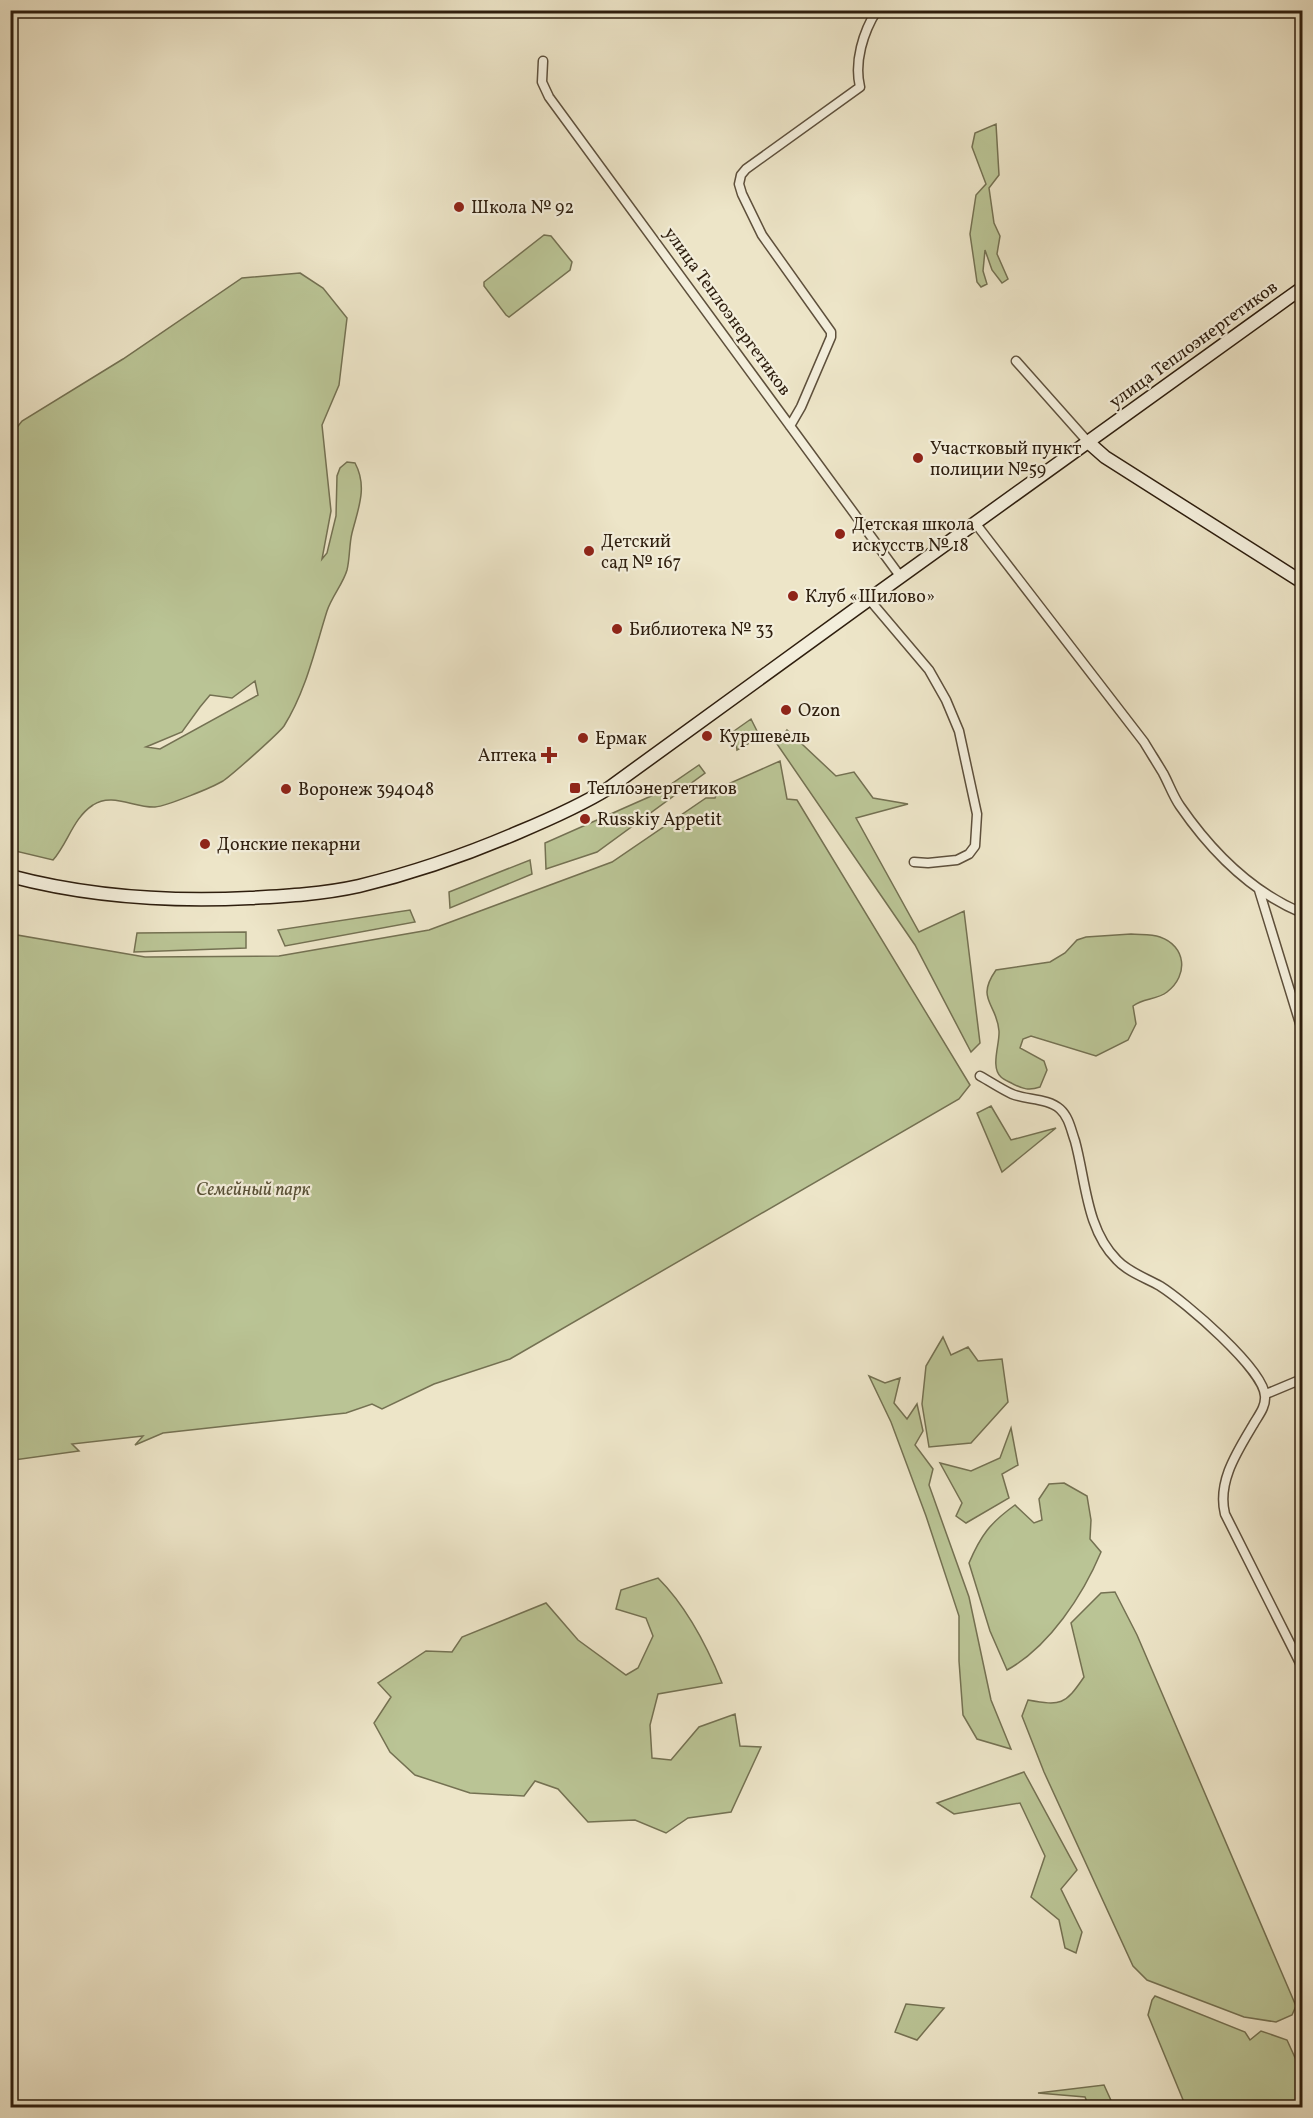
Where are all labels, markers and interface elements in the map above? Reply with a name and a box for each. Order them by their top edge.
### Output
place label: Школа № 92 [471,196,574,221]
marker: Школа № 92 [452,200,466,214]
street label: улица Теплоэнергетиков [657,222,797,401]
street label: улица Теплоэнергетиков [1104,275,1283,415]
place label: Участковый пункт полиции №59 [930,437,1081,483]
marker: Участковый пункт полиции №59 [911,451,925,465]
place label: Детская школа искусств № 18 [852,513,975,559]
marker: Детская школа искусств № 18 [833,527,847,541]
place label: Детский сад № 167 [601,530,681,576]
marker: Детский сад № 167 [582,544,596,558]
place label: Клуб «Шилово» [805,585,935,610]
marker: Клуб «Шилово» [786,589,800,603]
place label: Библиотека № 33 [629,618,774,643]
marker: Библиотека № 33 [610,622,624,636]
place label: Ozon [798,699,841,724]
marker: Ozon [779,703,793,717]
place label: Куршевель [719,725,810,750]
place label: Ермак [595,727,647,752]
marker: Куршевель [700,729,714,743]
marker: Ермак [576,731,590,745]
place label: Аптека [478,744,537,769]
marker: Аптека [542,748,556,762]
place label: Теплоэнергетиков [587,777,737,802]
place label: Воронеж 394048 [298,778,434,803]
marker: Теплоэнергетиков [568,781,582,795]
marker: Воронеж 394048 [279,782,293,796]
place label: Russkiy Appetit [597,808,722,833]
marker: Russkiy Appetit [578,812,592,826]
place label: Донские пекарни [217,833,361,858]
marker: Донские пекарни [198,837,212,851]
park label: Семейный парк [196,1178,310,1203]

